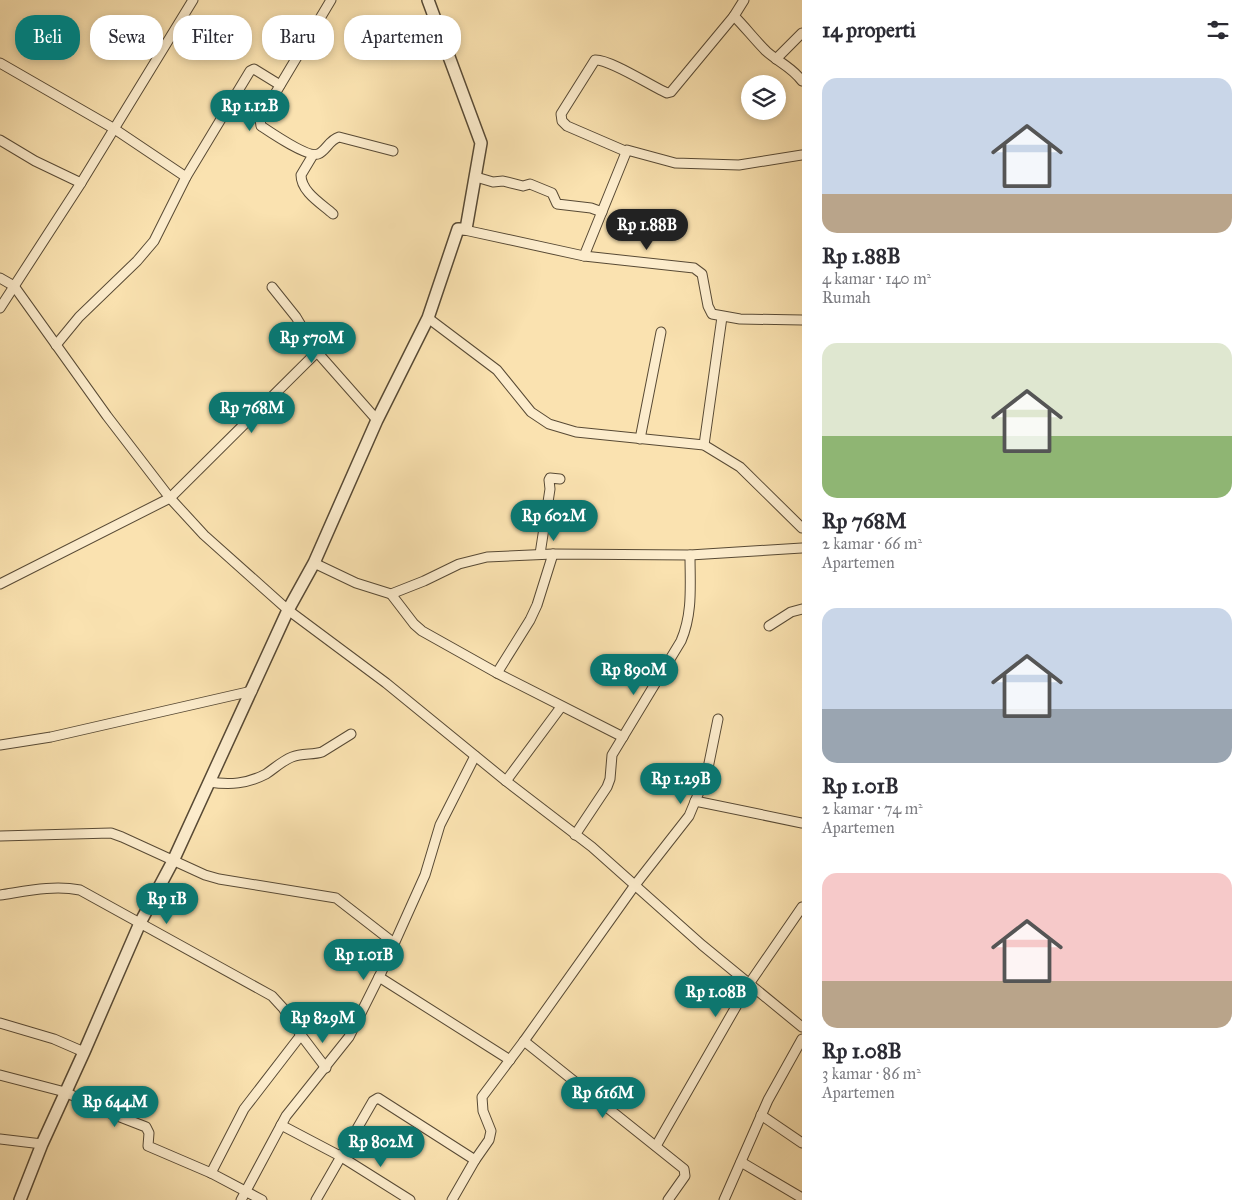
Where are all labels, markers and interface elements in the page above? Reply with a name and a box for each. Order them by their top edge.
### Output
chip: Beli [15,15,80,60]
chip: Sewa [90,15,163,60]
chip: Filter [173,15,252,60]
chip: Baru [262,15,334,60]
chip: Apartemen [344,15,461,60]
icon: filters [1204,16,1232,44]
text: 14 properti [822,17,916,43]
map controls [741,75,786,120]
button: layers [741,75,786,120]
pin: Rp 1.12B [198,90,302,132]
text: Rp 1.12B [221,96,279,115]
icon: home [982,111,1072,201]
pin: Rp 1.88B [595,208,699,251]
text: Rp 1.88B [617,215,677,234]
text: Rp 1.88B [822,243,901,269]
text: 4 kamar · 140 m² [822,269,931,288]
text: Rumah [822,288,871,307]
pin: Rp 570M [266,322,358,364]
text: Rp 570M [280,328,344,347]
icon: home [982,376,1072,466]
pin: Rp 768M [206,392,298,434]
text: Rp 768M [220,398,284,417]
pin: Rp 602M [508,500,600,542]
text: Rp 602M [522,506,586,525]
text: Rp 768M [822,508,907,534]
text: 2 kamar · 66 m² [822,534,922,553]
text: Apartemen [822,553,895,572]
icon: home [982,641,1072,731]
pin: Rp 890M [588,654,680,696]
text: Rp 890M [601,660,667,679]
pin: Rp 1.29B [629,762,733,805]
text: Rp 1.29B [651,769,711,788]
text: Rp 1.01B [822,773,899,799]
text: 2 kamar · 74 m² [822,799,923,818]
text: Apartemen [822,818,895,837]
pin: Rp 1B [132,882,202,925]
text: Rp 1B [147,889,187,908]
icon: home [982,906,1072,996]
pin: Rp 1.01B [312,938,416,981]
text: Rp 1.01B [335,945,393,964]
pin: Rp 1.08B [664,976,768,1018]
text: Rp 1.08B [686,982,746,1001]
pin: Rp 829M [277,1002,369,1044]
text: Rp 829M [291,1008,355,1027]
text: Rp 1.08B [822,1038,902,1064]
text: 3 kamar · 86 m² [822,1064,921,1083]
pin: Rp 616M [557,1076,649,1119]
text: Rp 616M [572,1083,634,1102]
text: Apartemen [822,1083,895,1102]
pin: Rp 644M [69,1086,161,1128]
text: Rp 644M [82,1092,148,1111]
pin: Rp 802M [335,1126,427,1168]
text: Rp 802M [349,1132,413,1151]

